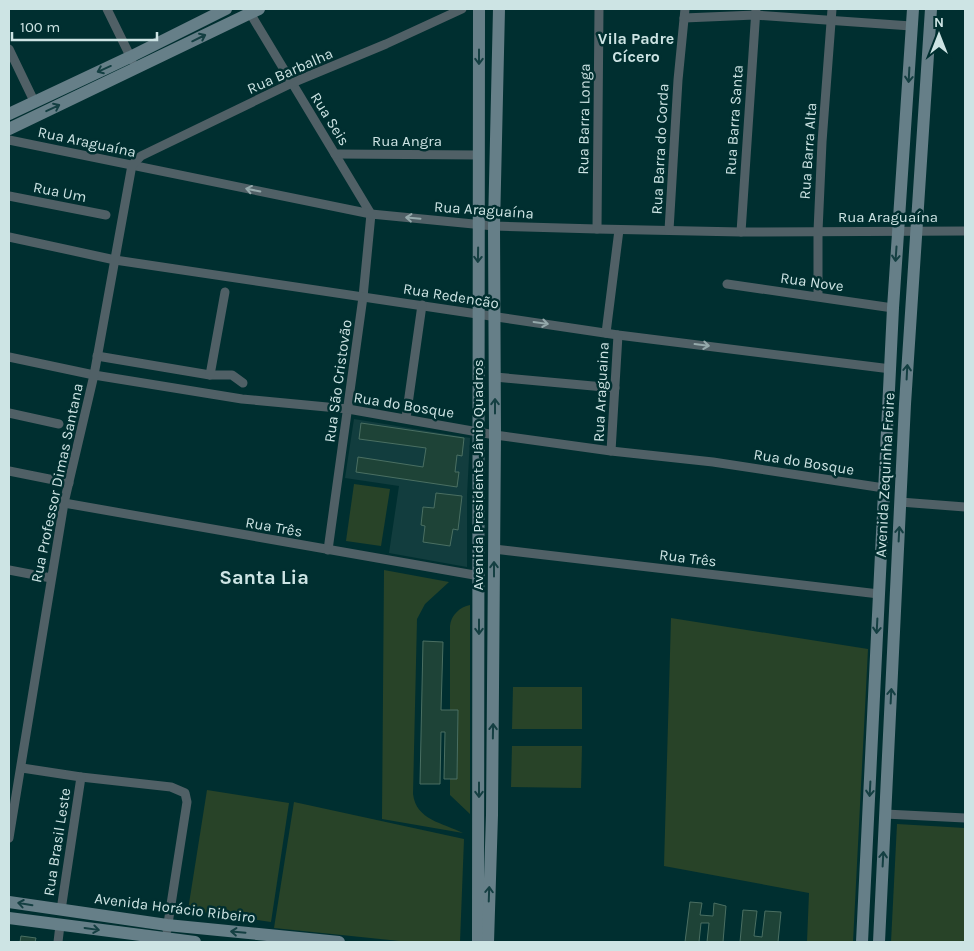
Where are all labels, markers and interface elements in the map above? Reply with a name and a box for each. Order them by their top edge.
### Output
scale bar [12,10,158,42]
north arrow [914,10,964,60]
text: N [934,14,944,31]
text: 100 m [20,18,60,36]
district label: Vila Padre Cícero [598,29,674,66]
one-way arrow [191,33,206,42]
street label: Rua Barbalha [244,44,336,98]
one-way arrow [474,49,484,65]
street label: Rua Barra Longa [574,63,594,175]
street label: Rua Barra Santa [721,64,747,176]
one-way arrow [97,65,112,75]
one-way arrow [904,67,913,83]
street label: Rua Barra do Corda [648,83,672,215]
street label: Rua Seis [307,89,353,149]
street label: Rua Barra Alta [796,102,820,200]
one-way arrow [45,103,60,113]
street label: Rua Araguaína [36,123,138,161]
street label: Rua Angra [372,132,442,150]
street label: Rua Um [32,178,88,206]
one-way arrow [246,185,262,194]
street label: Rua Araguaína [434,198,534,222]
street label: Rua Araguaína [838,208,938,226]
one-way arrow [406,213,422,223]
one-way arrow [892,246,901,262]
one-way arrow [474,247,483,263]
street label: Rua Nove [779,269,845,295]
street label: Rua Redencão [402,280,500,312]
street label: Rua São Cristovão [320,318,356,444]
one-way arrow [533,319,549,329]
one-way arrow [694,340,710,350]
street label: Rua Araguaina [589,342,613,442]
street label: Avenida Presidente Jânio Quadros [469,359,487,591]
one-way arrow [902,364,911,380]
street label: Rua Professor Dimas Santana [27,382,87,584]
street label: Rua do Bosque [352,388,456,422]
street label: Avenida Zequinha Freire [872,392,898,558]
one-way arrow [490,398,500,414]
street label: Rua do Bosque [752,445,856,479]
street label: Rua Três [244,513,304,541]
one-way arrow [894,526,903,542]
street label: Rua Três [658,546,718,570]
one-way arrow [489,561,499,577]
district label: Santa Lia [219,566,309,589]
one-way arrow [873,618,882,634]
one-way arrow [474,619,484,635]
one-way arrow [886,689,896,705]
one-way arrow [488,723,498,740]
one-way arrow [865,780,874,796]
one-way arrow [474,782,484,798]
street label: Rua Brasil Leste [40,787,74,897]
one-way arrow [878,851,887,867]
one-way arrow [484,886,494,902]
street label: Avenida Horácio Ribeiro [94,889,256,927]
one-way arrow [17,899,33,909]
one-way arrow [83,924,99,934]
one-way arrow [230,927,246,937]

